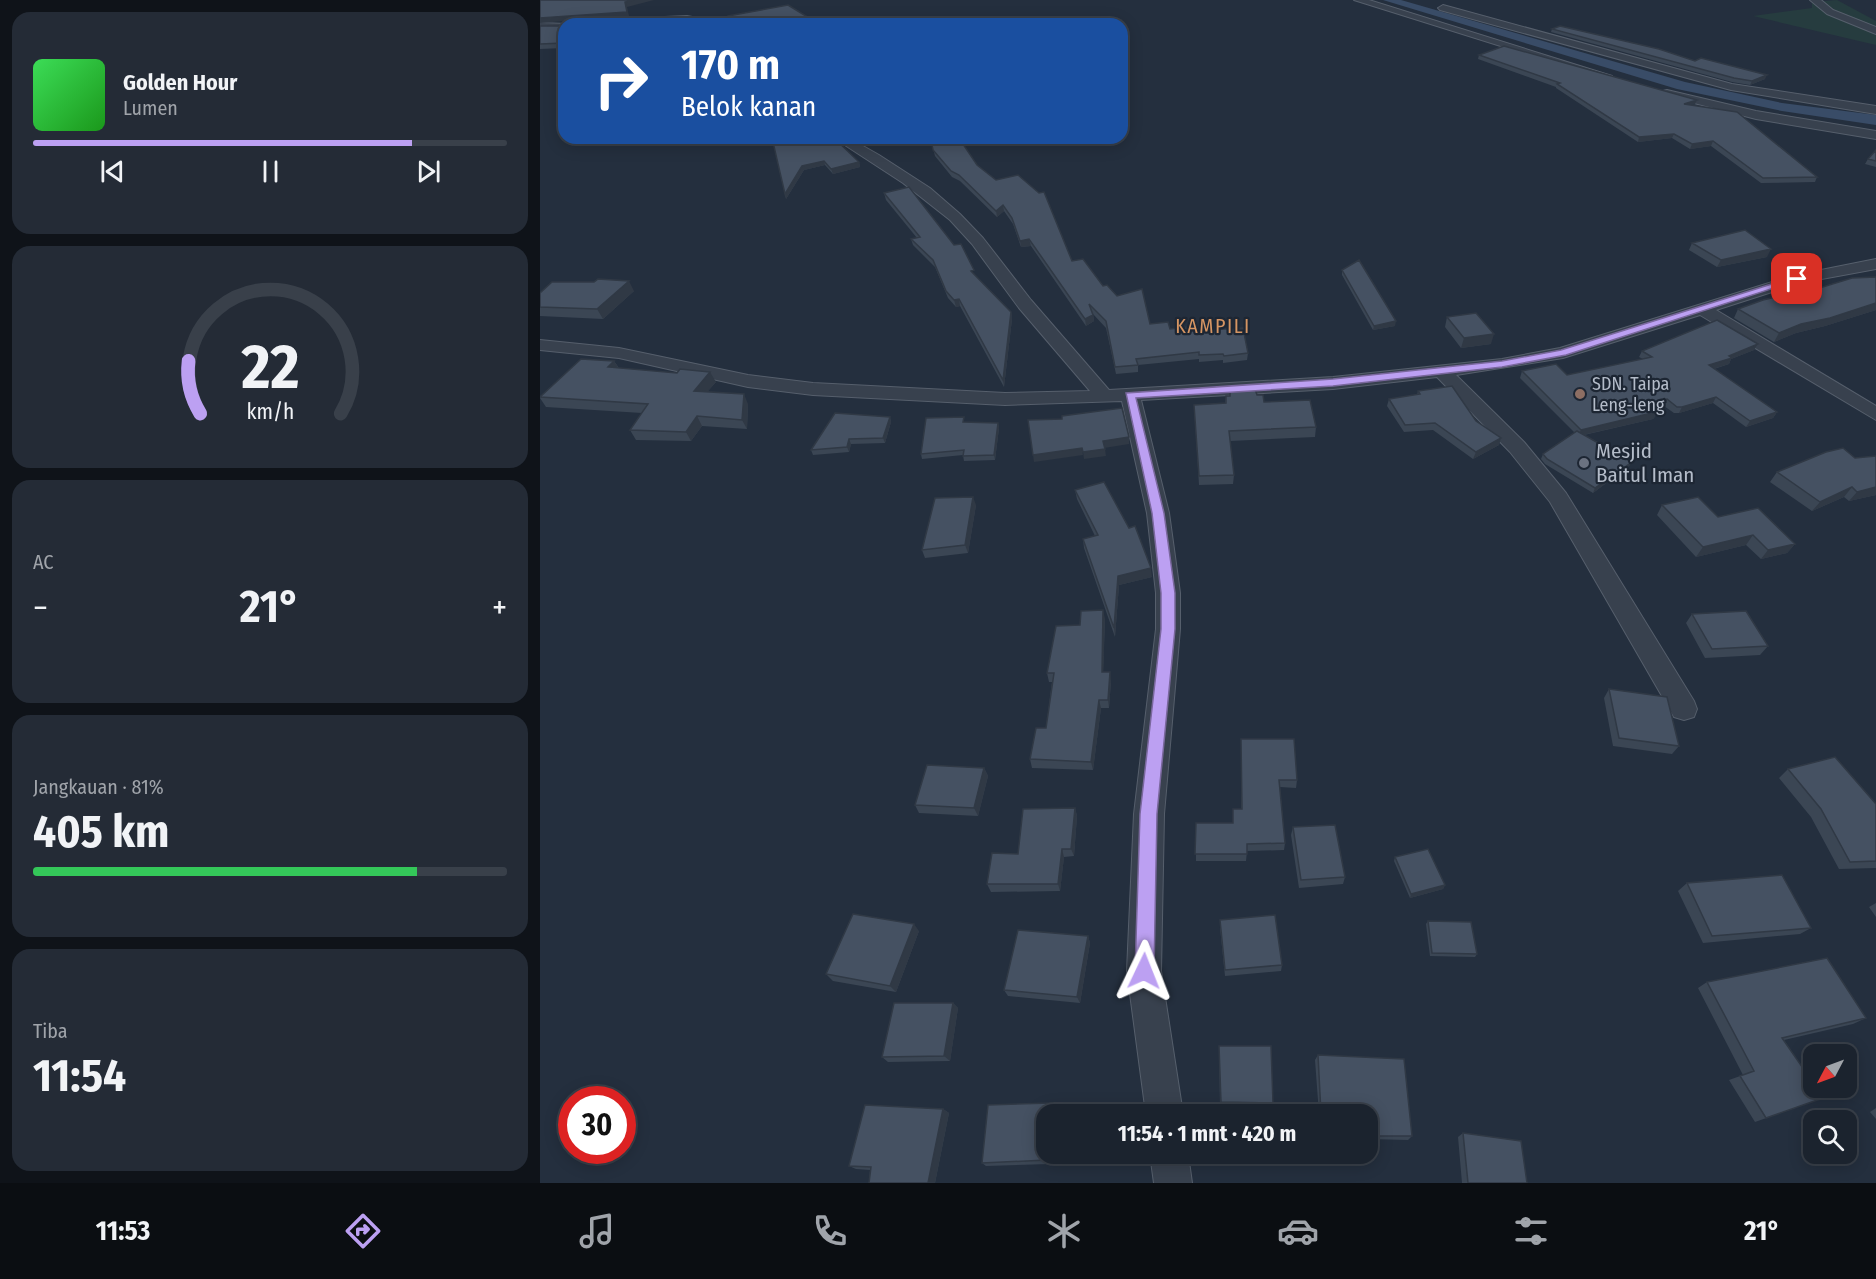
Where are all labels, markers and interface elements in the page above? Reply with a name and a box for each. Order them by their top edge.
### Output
text: 170 m [681,40,780,90]
icon: right [582,42,660,120]
text: Golden Hour [123,69,237,96]
text: Belok kanan [681,91,816,123]
text: Lumen [123,96,178,120]
icon: previous [96,155,129,188]
icon: pause [254,155,287,188]
icon: next [412,155,445,188]
pin [1771,253,1822,304]
icon: arrive [1780,262,1813,295]
district label: KAMPILI [1175,314,1251,338]
text: 22 [240,330,299,405]
place label: SDN. Taipa Leng-leng [1592,373,1670,416]
marker: SDN. Taipa Leng-leng [1573,387,1587,401]
text: km/h [246,400,294,426]
place label: Mesjid Baitul Iman [1596,438,1694,488]
marker: Mesjid Baitul Iman [1577,456,1591,470]
text: AC [33,550,53,574]
text: 21° [240,580,300,634]
text: − [33,588,48,628]
text: + [492,588,507,628]
text: Jangkauan · 81% [33,775,164,799]
text: 405 km [33,805,169,859]
position arrow [1112,939,1176,1003]
text: Tiba [33,1019,68,1043]
north arrow [1803,1044,1857,1098]
map controls [1803,1044,1857,1164]
text: 11:54 [33,1049,126,1103]
speed limit sign: 30 [558,1086,636,1164]
button: search [1803,1110,1857,1164]
text: 11:54 · 1 mnt · 420 m [1118,1120,1296,1147]
icon: directions [342,1210,384,1252]
icon: music [576,1210,618,1252]
icon: phone [809,1210,851,1252]
icon: climate [1043,1210,1085,1252]
icon: car [1277,1210,1319,1252]
icon: filters [1510,1210,1552,1252]
text: 11:53 [96,1215,150,1247]
text: 21° [1744,1215,1780,1247]

